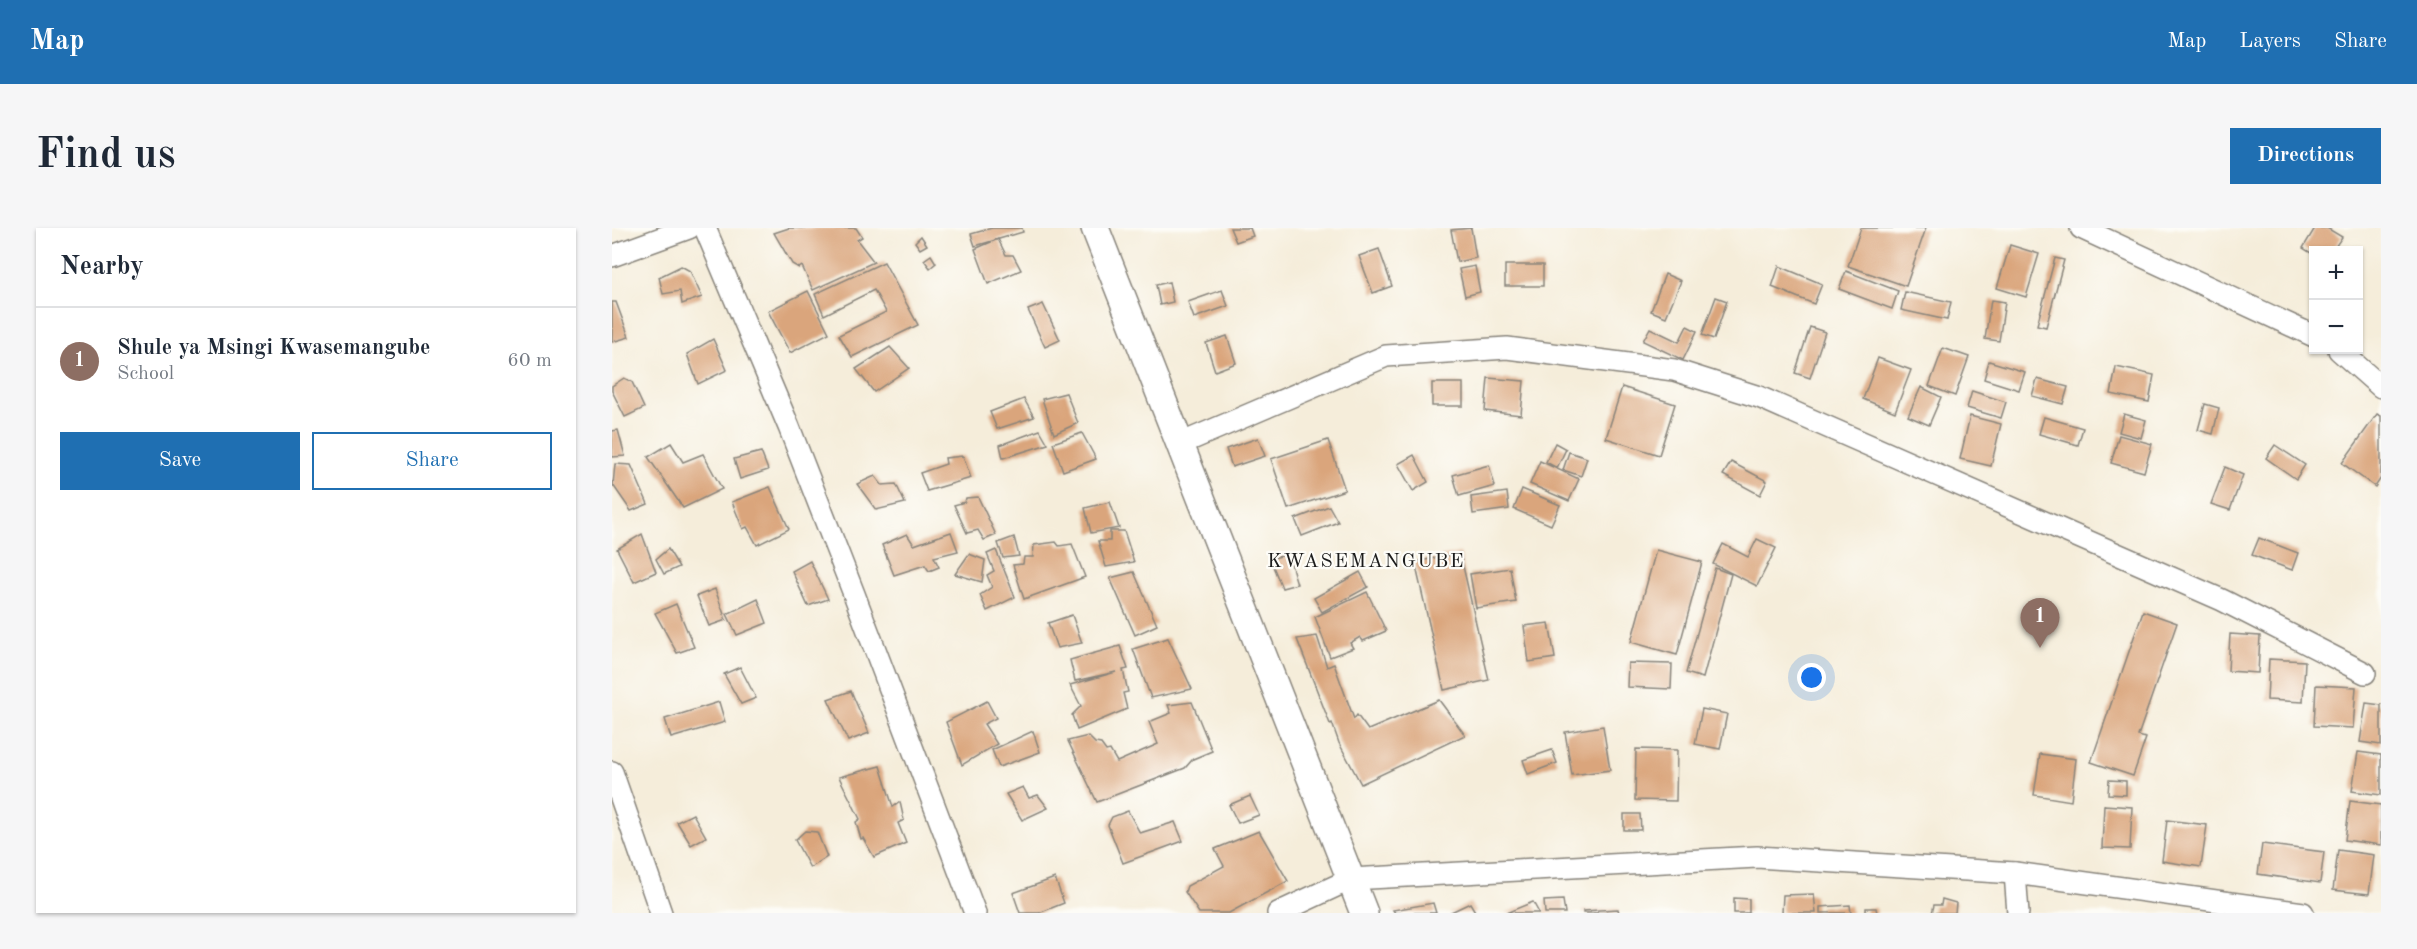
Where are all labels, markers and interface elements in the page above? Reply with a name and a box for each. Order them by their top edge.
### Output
text: Map [30,28,84,56]
text: Map [2167,31,2206,52]
text: Layers [2239,31,2301,52]
text: Share [2334,31,2387,52]
button: Directions [2230,128,2381,184]
text: Find us [36,135,175,177]
map controls [2309,246,2363,354]
button: + [2309,246,2363,300]
text: Nearby [60,254,144,280]
button: − [2309,300,2363,354]
text: Shule ya Msingi Kwasemangube [117,337,430,359]
text: 1 [74,351,85,371]
text: 60 m [507,351,552,371]
text: School [117,364,174,384]
button: Save [60,432,300,490]
button: Share [312,432,552,490]
district label: KWASEMANGUBE [1267,552,1465,572]
pin: 1 [2020,598,2060,648]
your location [1797,663,1826,692]

